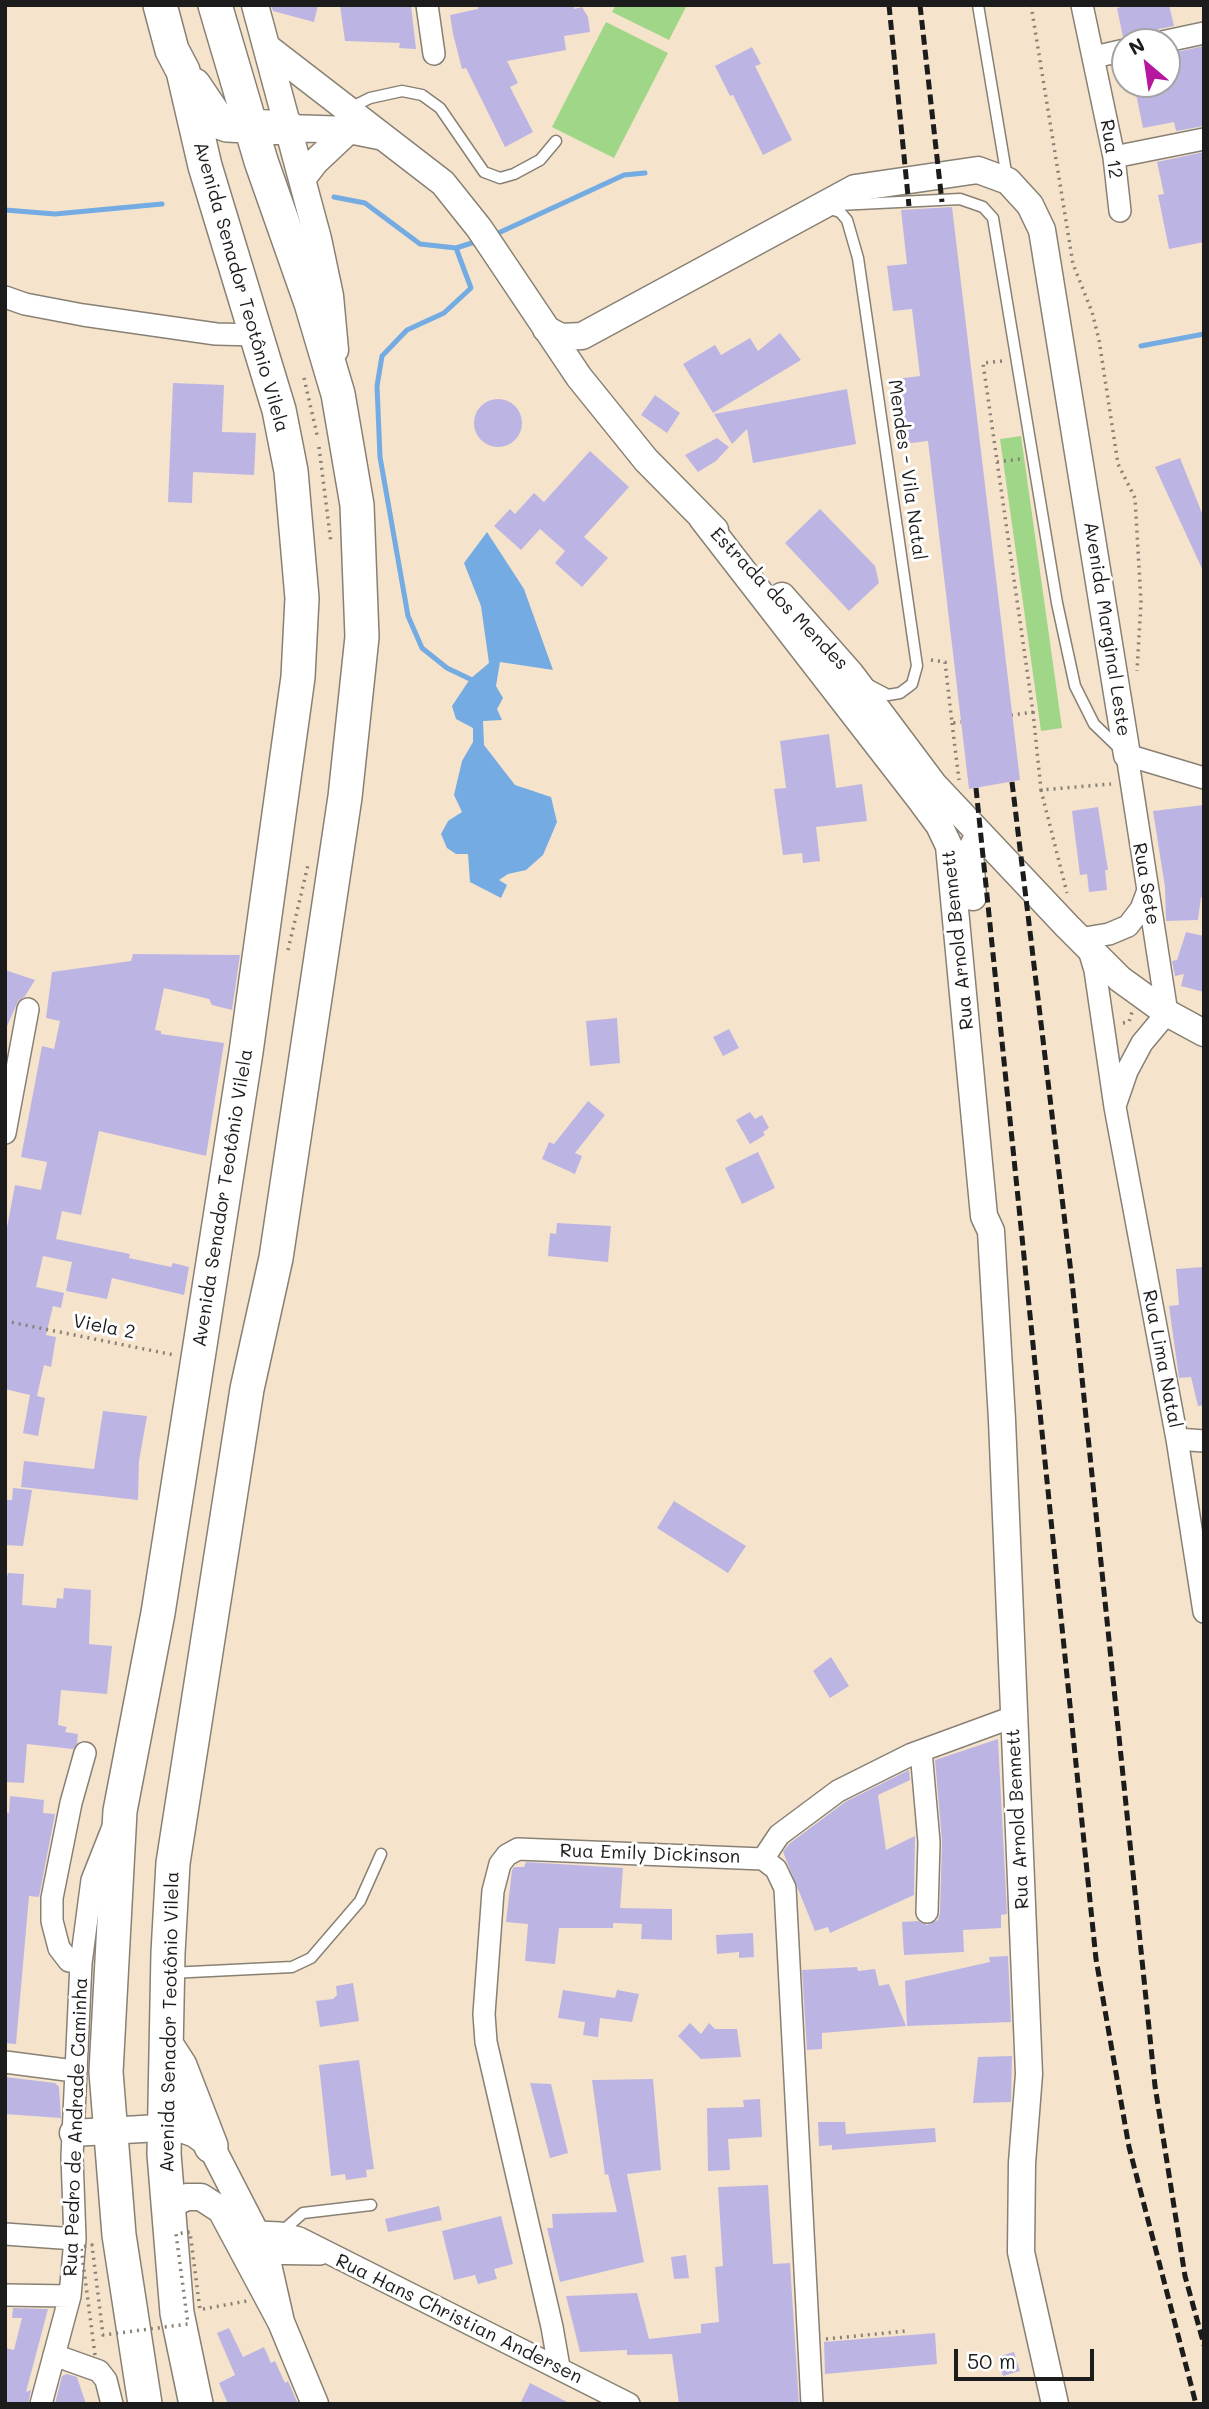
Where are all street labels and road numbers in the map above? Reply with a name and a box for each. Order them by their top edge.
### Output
street label: Rua 12 [1095,118,1127,180]
street label: Avenida Senador Teotônio Vilela [189,139,293,435]
street label: Mendes - Vila Natal [883,378,931,562]
street label: Avenida Marginal Leste [1079,520,1135,738]
street label: Estrada dos Mendes [705,523,853,675]
street label: Rua Sete [1128,841,1164,927]
street label: Rua Arnold Bennett [937,849,979,1031]
street label: Avenida Senador Teotônio Vilela [188,1047,258,1349]
street label: Rua Lima Natal [1137,1288,1187,1430]
street label: Viela 2 [71,1310,137,1344]
street label: Rua Arnold Bennett [1002,1728,1034,1910]
street label: Rua Emily Dickinson [559,1839,741,1869]
street label: Avenida Senador Teotônio Vilela [156,1871,184,2173]
street label: Rua Pedro de Andrade Caminha [59,1977,93,2277]
street label: Rua Hans Christian Andersen [332,2249,586,2389]

